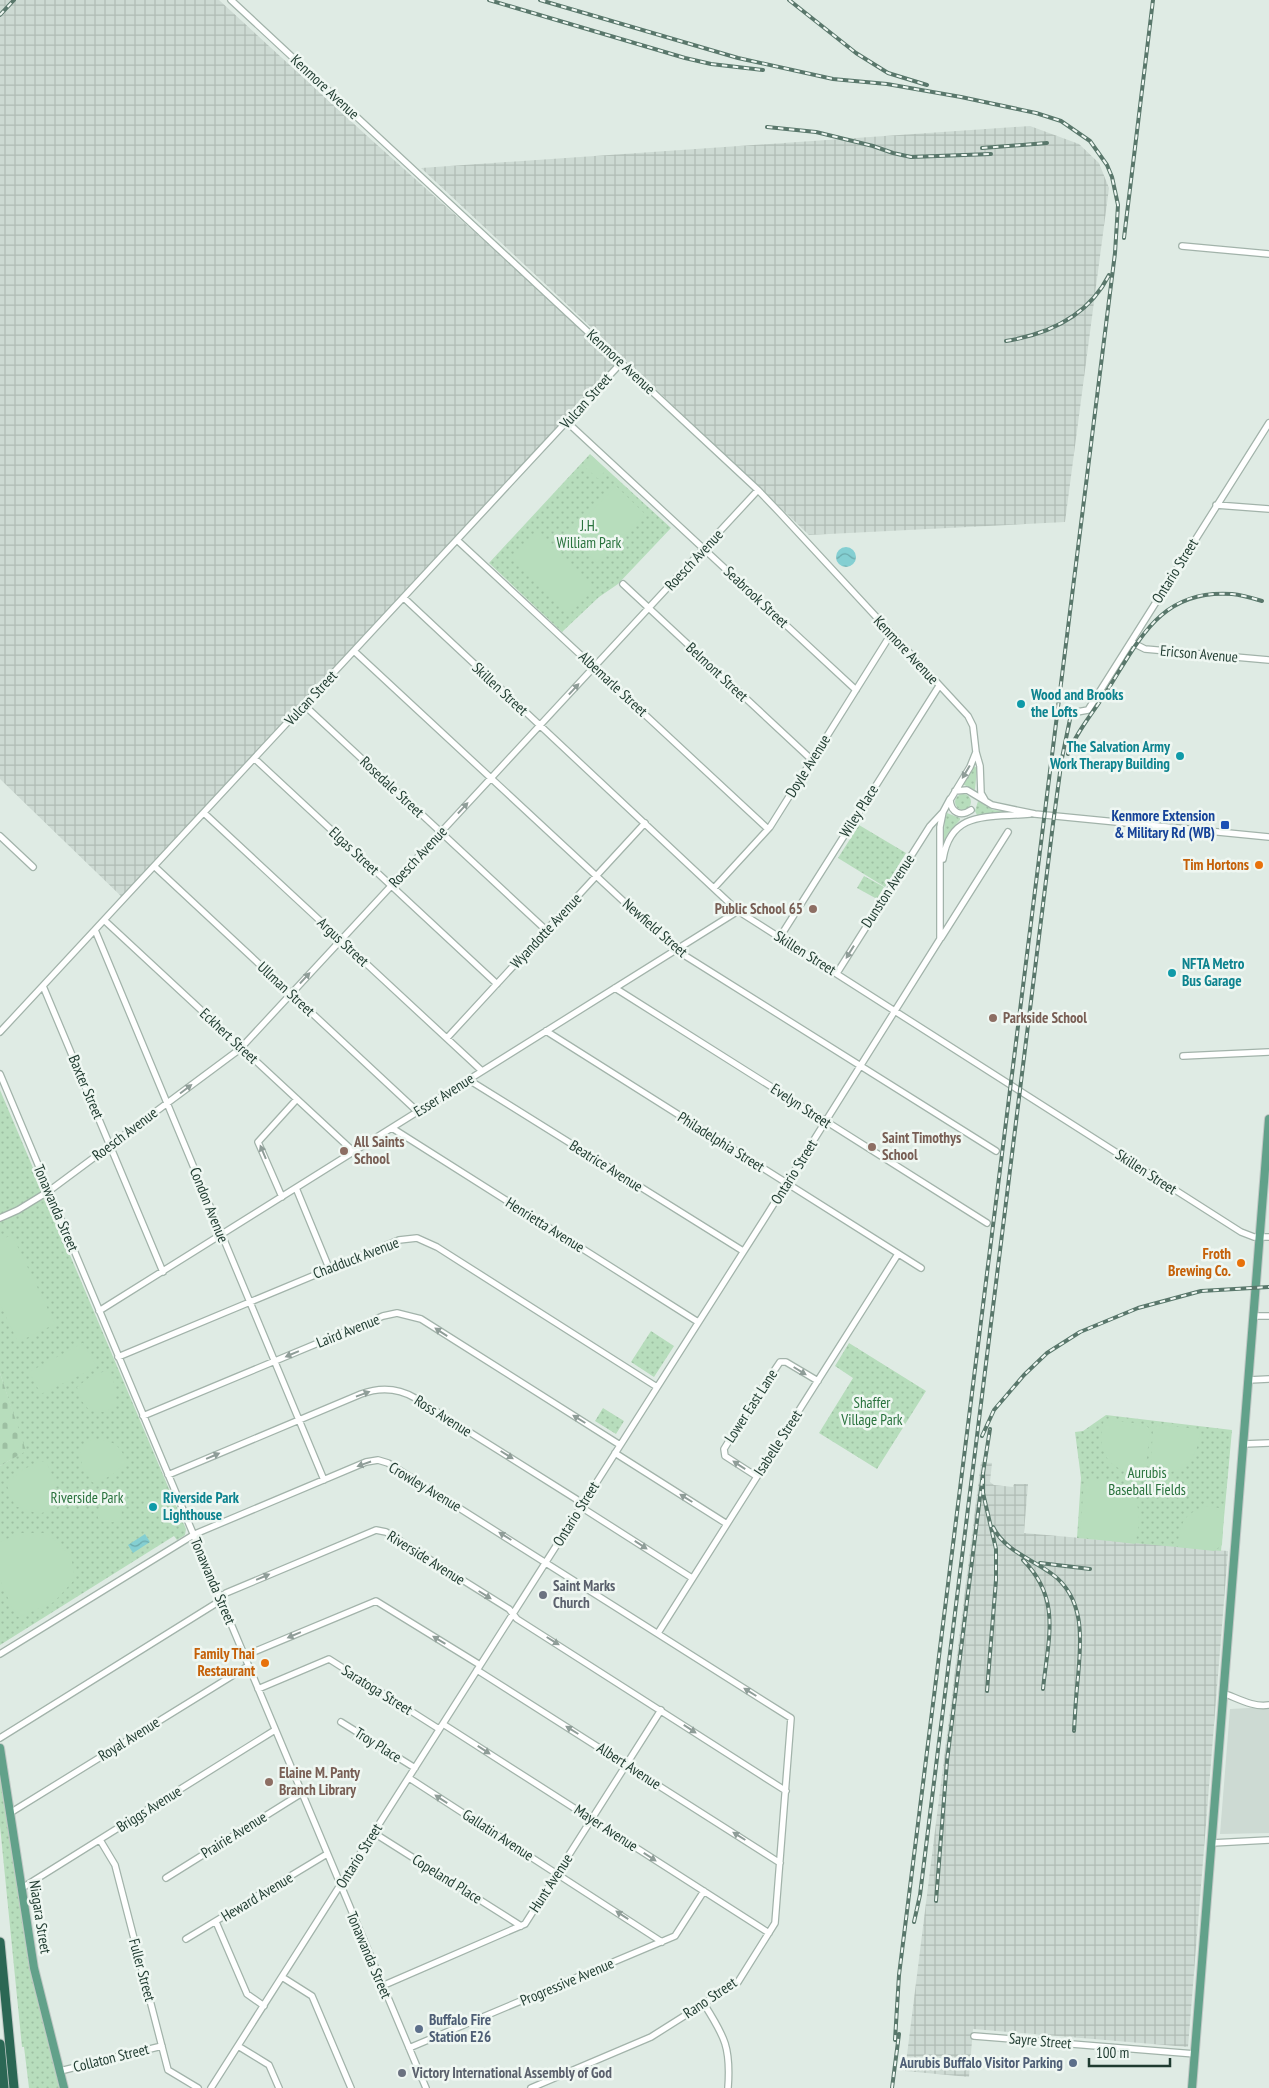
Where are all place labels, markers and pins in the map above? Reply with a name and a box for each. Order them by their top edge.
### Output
place label: Wood and Brooks the Lofts [1030,685,1123,721]
marker: Wood and Brooks the Lofts [1015,698,1027,710]
place label: The Salvation Army Work Therapy Building [1049,737,1171,773]
marker: The Salvation Army Work Therapy Building [1174,750,1186,762]
place label: Kenmore Extension & Military Rd (WB) [1112,806,1215,842]
marker: Kenmore Extension & Military Rd (WB) [1219,819,1231,831]
place label: Tim Hortons [1183,855,1249,874]
marker: Tim Hortons [1253,859,1265,871]
place label: Public School 65 [715,899,803,918]
marker: Public School 65 [807,903,819,915]
place label: NFTA Metro Bus Garage [1182,954,1245,990]
marker: NFTA Metro Bus Garage [1166,967,1178,979]
place label: Parkside School [1003,1008,1087,1027]
marker: Parkside School [987,1012,999,1024]
place label: Saint Timothys School [882,1128,961,1164]
place label: All Saints School [353,1132,404,1168]
marker: Saint Timothys School [866,1141,878,1153]
marker: All Saints School [338,1145,350,1157]
place label: Froth Brewing Co. [1168,1244,1231,1280]
marker: Froth Brewing Co. [1235,1257,1247,1269]
place label: Riverside Park Lighthouse [163,1488,240,1524]
marker: Riverside Park Lighthouse [147,1501,159,1513]
place label: Saint Marks Church [553,1576,615,1612]
marker: Saint Marks Church [537,1589,549,1601]
place label: Family Thai Restaurant [194,1644,256,1680]
marker: Family Thai Restaurant [259,1657,271,1669]
place label: Elaine M. Panty Branch Library [279,1763,361,1799]
marker: Elaine M. Panty Branch Library [263,1776,275,1788]
place label: Buffalo Fire Station E26 [429,2010,491,2046]
marker: Buffalo Fire Station E26 [413,2023,425,2035]
place label: Aurubis Buffalo Visitor Parking [899,2053,1063,2072]
marker: Aurubis Buffalo Visitor Parking [1067,2057,1079,2069]
place label: Victory International Assembly of God [411,2063,612,2082]
marker: Victory International Assembly of God [396,2067,408,2079]

